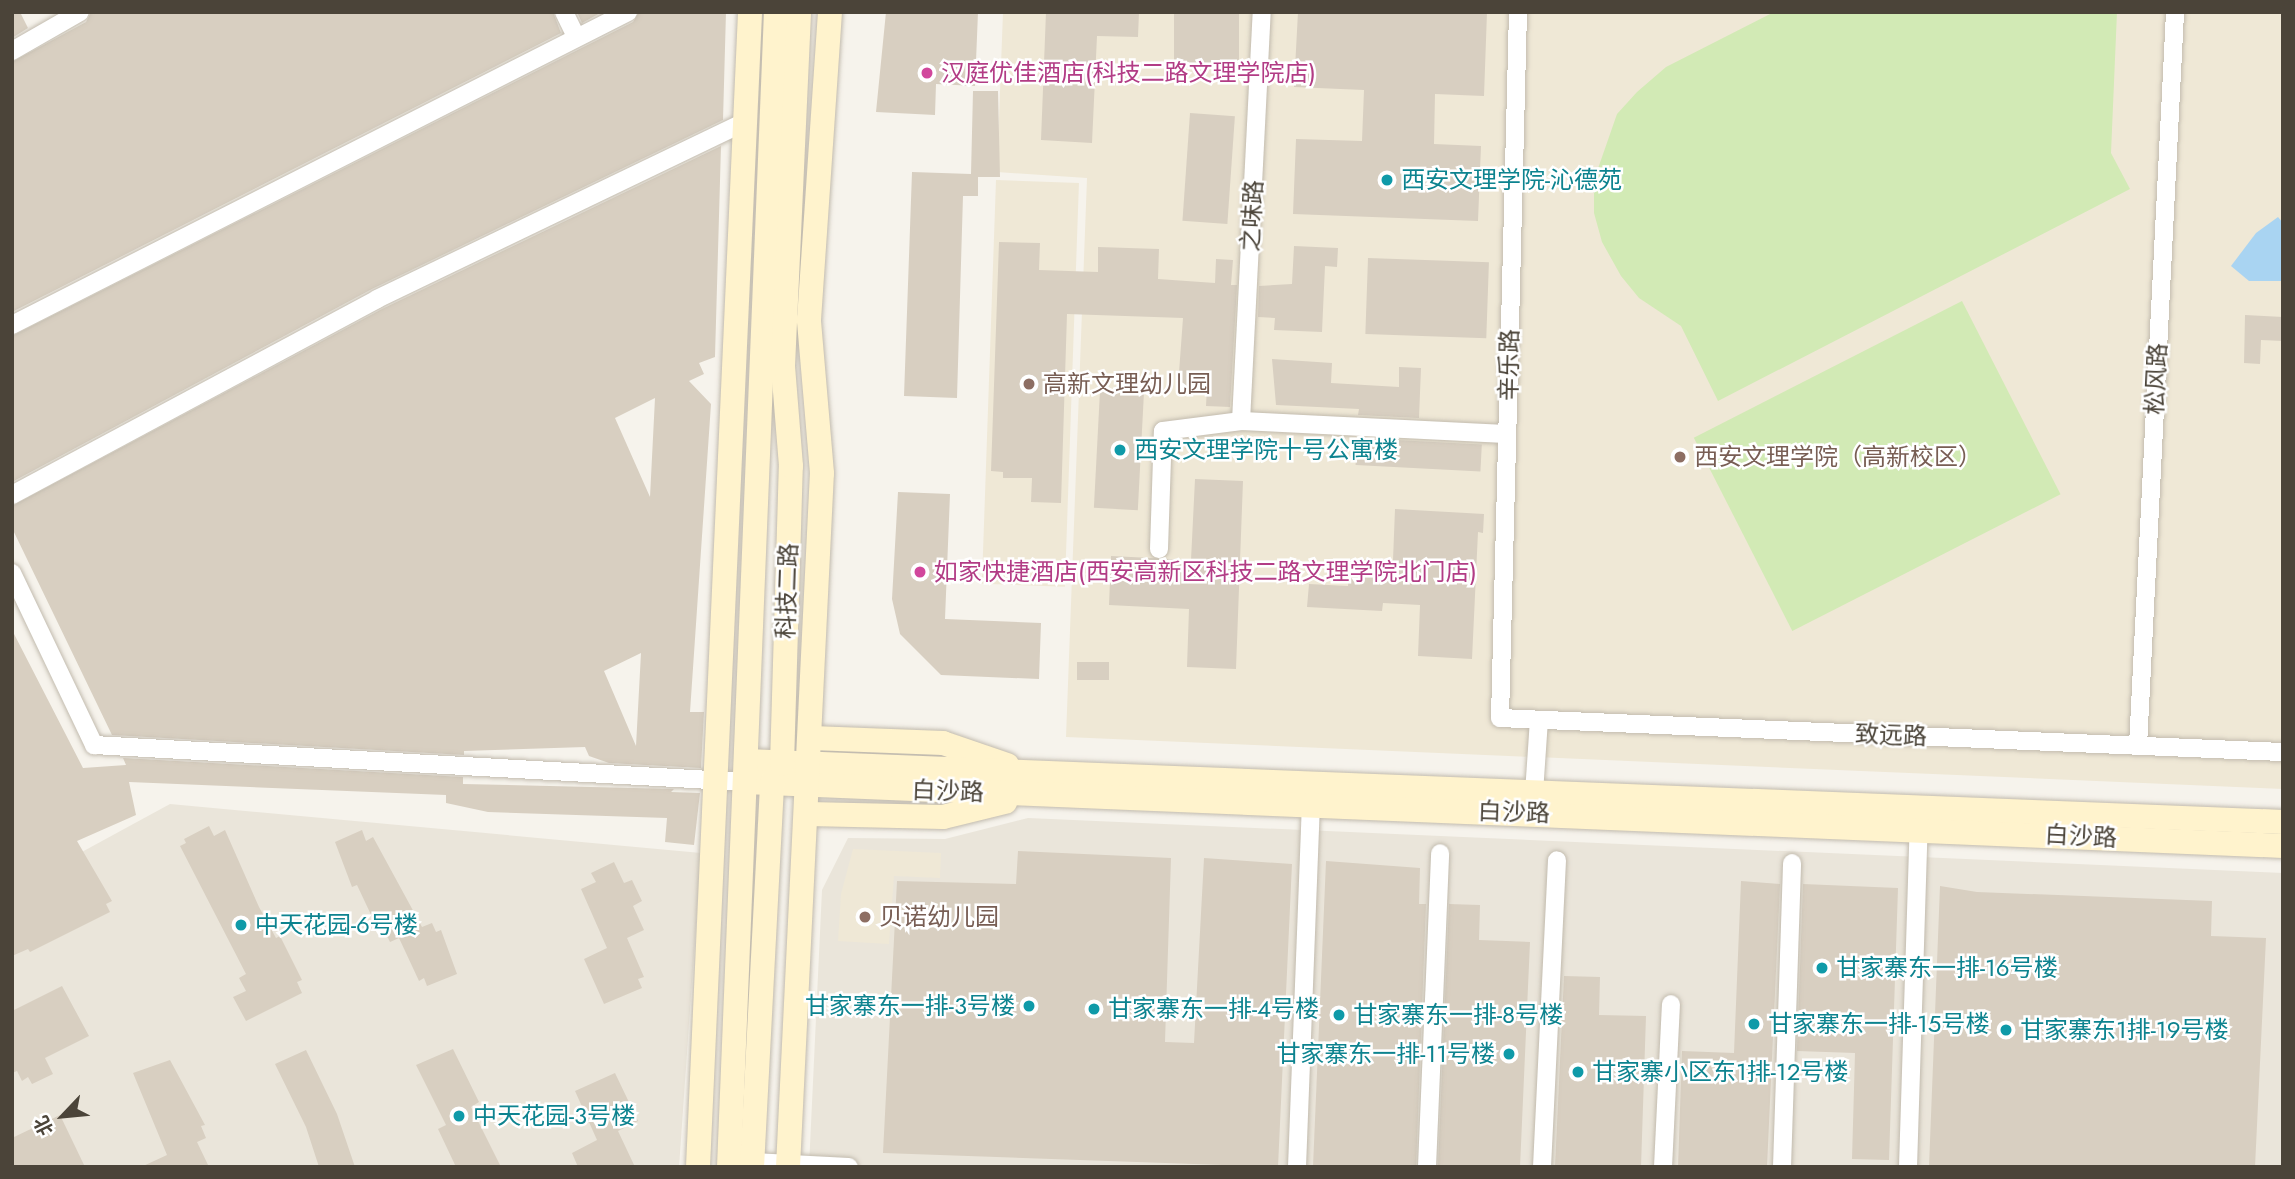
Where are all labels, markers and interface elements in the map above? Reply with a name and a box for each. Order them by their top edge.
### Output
place label: 汉庭优佳酒店(科技二路文理学院店) [941,59,1316,87]
marker: 汉庭优佳酒店(科技二路文理学院店) [919,65,935,81]
place label: 西安文理学院-沁德苑 [1401,166,1622,194]
marker: 西安文理学院-沁德苑 [1379,172,1395,188]
street label: 之味路 [1236,179,1268,253]
street label: 辛乐路 [1494,329,1524,401]
street label: 松风路 [2140,342,2172,416]
place label: 高新文理幼儿园 [1043,370,1211,398]
marker: 高新文理幼儿园 [1021,376,1037,392]
place label: 西安文理学院十号公寓楼 [1134,436,1398,464]
marker: 西安文理学院十号公寓楼 [1112,442,1128,458]
place label: 西安文理学院（高新校区） [1694,443,1982,471]
marker: 西安文理学院（高新校区） [1672,449,1688,465]
street label: 科技二路 [771,543,803,639]
place label: 如家快捷酒店(西安高新区科技二路文理学院北门店) [934,558,1477,586]
marker: 如家快捷酒店(西安高新区科技二路文理学院北门店) [912,564,928,580]
street label: 致远路 [1855,719,1927,751]
street label: 白沙路 [912,775,984,807]
street label: 白沙路 [1478,796,1550,828]
street label: 白沙路 [2044,820,2118,852]
place label: 贝诺幼儿园 [879,903,999,931]
marker: 贝诺幼儿园 [857,909,873,925]
place label: 中天花园-6号楼 [255,911,418,939]
marker: 中天花园-6号楼 [233,917,249,933]
place label: 甘家寨东一排-16号楼 [1836,954,2058,982]
marker: 甘家寨东一排-16号楼 [1814,960,1830,976]
place label: 甘家寨东一排-3号楼 [805,992,1015,1020]
place label: 甘家寨东一排-4号楼 [1108,995,1319,1023]
marker: 甘家寨东一排-3号楼 [1021,998,1037,1014]
marker: 甘家寨东一排-4号楼 [1086,1001,1102,1017]
place label: 甘家寨东一排-8号楼 [1353,1001,1563,1029]
marker: 甘家寨东一排-8号楼 [1331,1007,1347,1023]
place label: 甘家寨东一排-15号楼 [1768,1010,1989,1038]
marker: 甘家寨东一排-15号楼 [1746,1016,1762,1032]
place label: 甘家寨东1排-19号楼 [2020,1016,2228,1044]
marker: 甘家寨东1排-19号楼 [1998,1022,2014,1038]
place label: 甘家寨东一排-11号楼 [1276,1040,1495,1068]
marker: 甘家寨东一排-11号楼 [1501,1046,1517,1062]
place label: 甘家寨小区东1排-12号楼 [1592,1058,1848,1086]
marker: 甘家寨小区东1排-12号楼 [1570,1064,1586,1080]
north arrow [28,1081,98,1151]
place label: 中天花园-3号楼 [473,1102,635,1130]
marker: 中天花园-3号楼 [451,1108,467,1124]
text: 北 [27,1111,60,1140]

